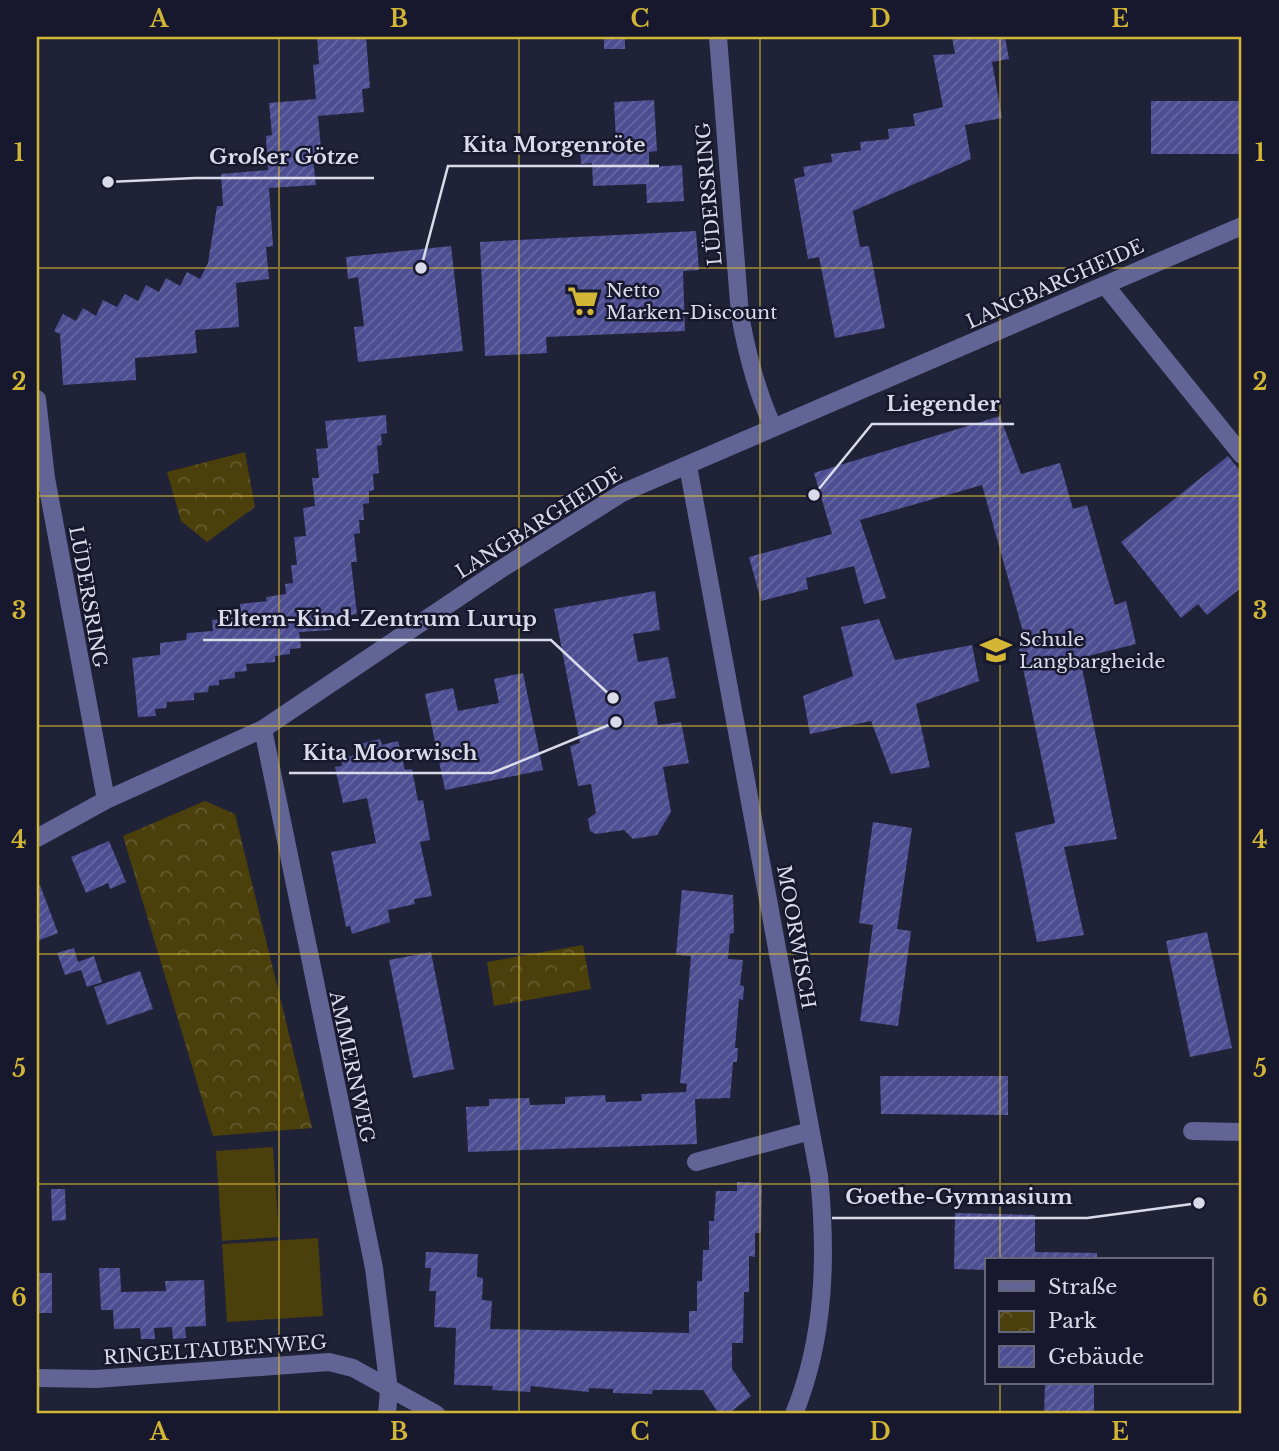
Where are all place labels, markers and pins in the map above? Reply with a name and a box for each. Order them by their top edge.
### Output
callout: Kita Morgenröte [448,124,659,166]
callout: Großer Götze [195,136,374,178]
place label: Netto Marken-Discount [606,279,778,324]
supermarket icon: Netto Marken-Discount [566,284,600,318]
callout: Liegender [872,382,1014,424]
callout: Eltern-Kind-Zentrum Lurup [203,598,551,640]
place label: Schule Langbargheide [1019,628,1165,673]
school or university icon: Schule Langbargheide [979,633,1013,667]
callout: Kita Moorwisch [289,731,492,773]
callout: Goethe-Gymnasium [832,1176,1087,1218]

